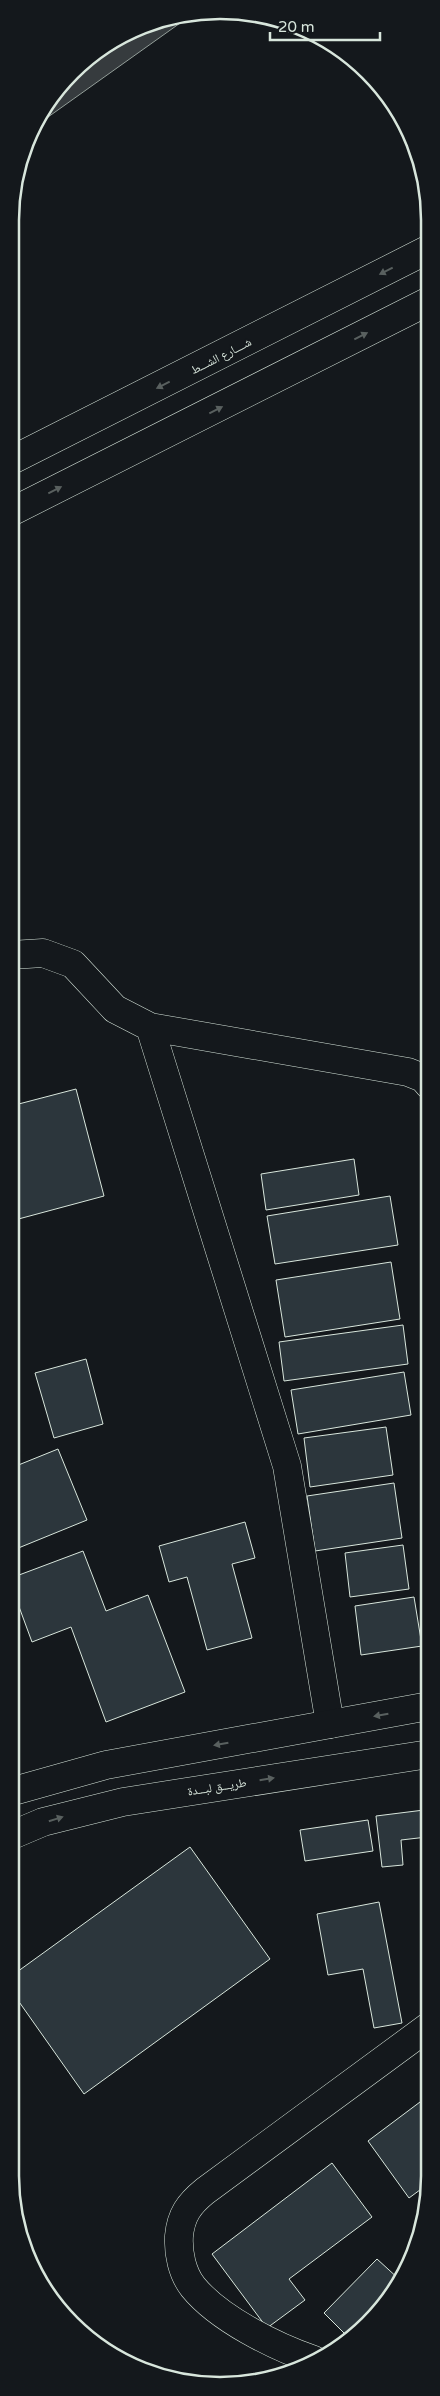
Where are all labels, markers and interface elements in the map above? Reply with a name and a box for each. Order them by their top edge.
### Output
scale bar [270,10,380,42]
text: 20 m [278,18,315,36]
one-way arrow [379,267,393,275]
one-way arrow [354,332,368,340]
street label: شــــارع الشـــط [188,335,254,378]
one-way arrow [156,381,170,389]
one-way arrow [209,405,223,413]
one-way arrow [48,486,62,494]
one-way arrow [373,1711,388,1719]
one-way arrow [212,1740,228,1748]
street label: طريـــق لبـــدة [187,1775,248,1799]
one-way arrow [259,1775,275,1783]
one-way arrow [49,1814,64,1822]

